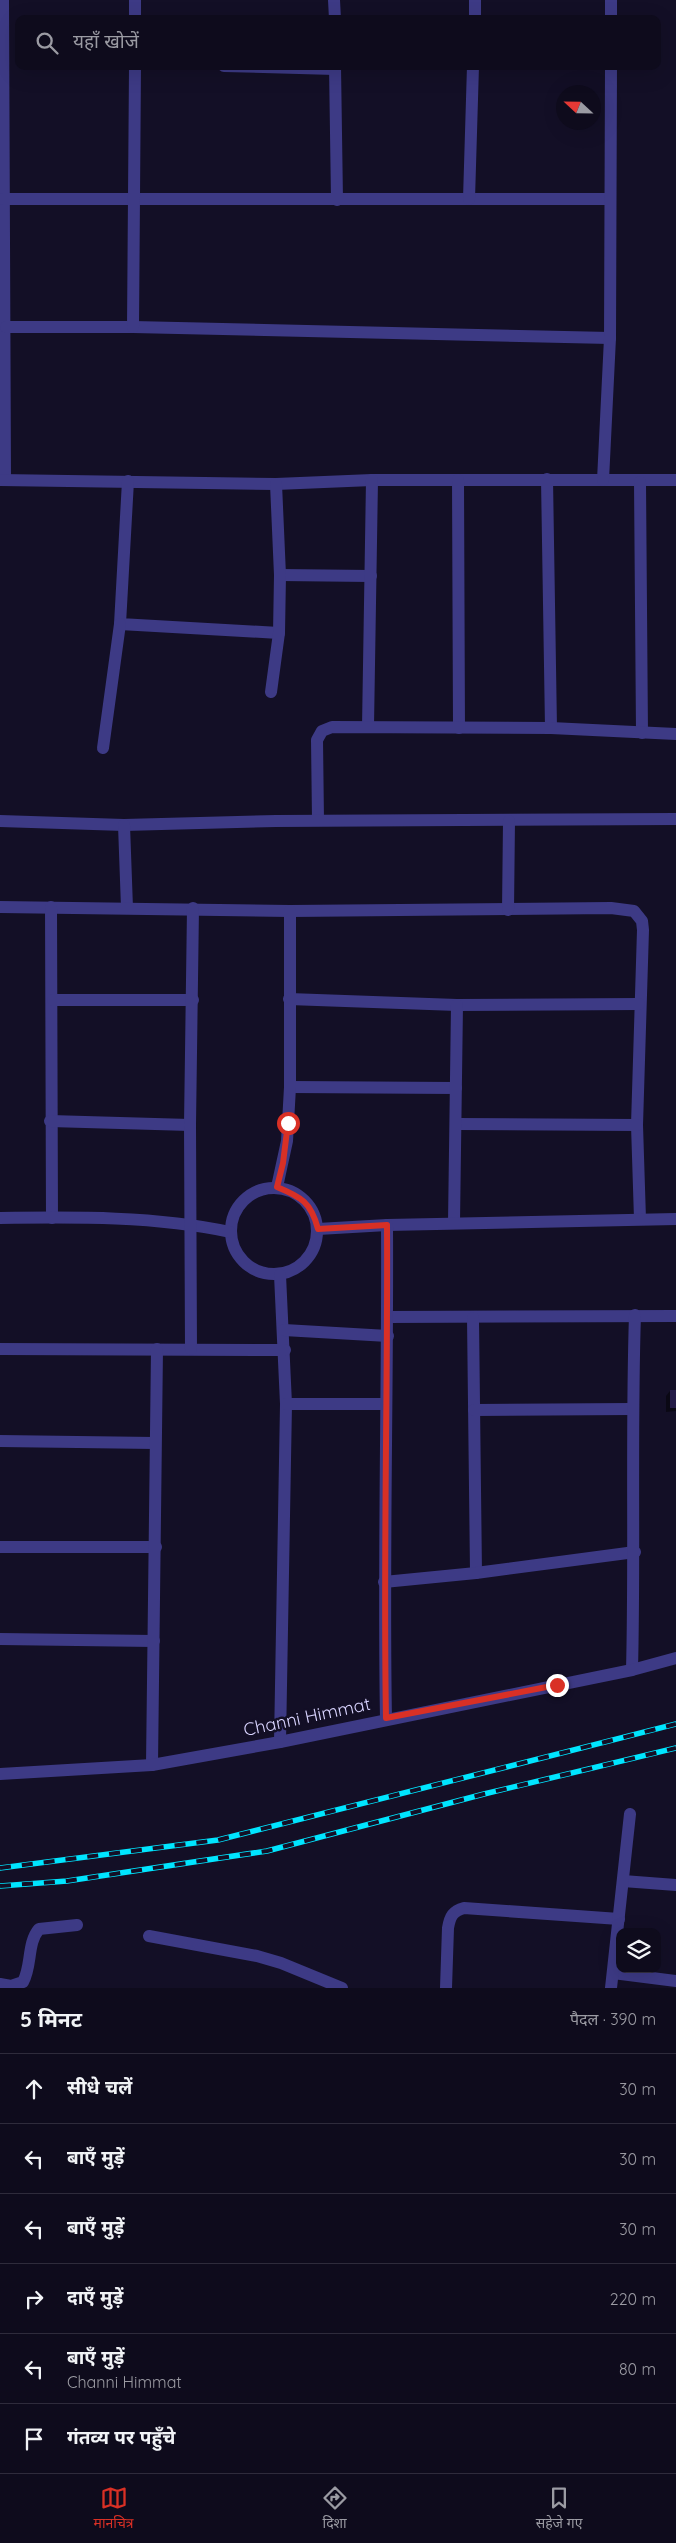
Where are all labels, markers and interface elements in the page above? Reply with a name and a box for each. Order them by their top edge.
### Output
search box [15,15,661,70]
icon: search [33,29,61,57]
text: यहाँ खोजें [73,29,139,53]
north arrow [556,85,601,130]
route start [277,1112,300,1135]
route end [546,1674,569,1697]
street label: Channi Himmat [241,1692,372,1741]
map controls [616,1928,661,1973]
button: layers [616,1928,661,1973]
text: 5 मिनट [20,2006,82,2032]
text: पैदल · 390 m [570,2009,656,2029]
icon: ahead [20,2075,48,2103]
text: सीधे चलें [67,2075,132,2099]
text: 30 m [619,2079,656,2099]
icon: left [20,2145,48,2173]
text: बाएँ मुड़ें [67,2145,124,2169]
text: 30 m [619,2149,656,2169]
icon: left [20,2215,48,2243]
text: बाएँ मुड़ें [67,2215,124,2239]
text: 30 m [619,2219,656,2239]
icon: right [20,2285,48,2313]
text: दाएँ मुड़ें [67,2285,123,2309]
text: 220 m [610,2289,656,2309]
text: बाएँ मुड़ें [67,2345,124,2369]
icon: left [20,2355,48,2383]
text: 80 m [619,2359,656,2379]
text: Channi Himmat [67,2372,182,2392]
icon: arrive [20,2425,48,2453]
text: गंतव्य पर पहुँचे [67,2425,175,2449]
tab: मानचित्र [94,2484,134,2534]
tab: दिशा [321,2484,349,2534]
tab: सहेजे गए [536,2484,582,2534]

